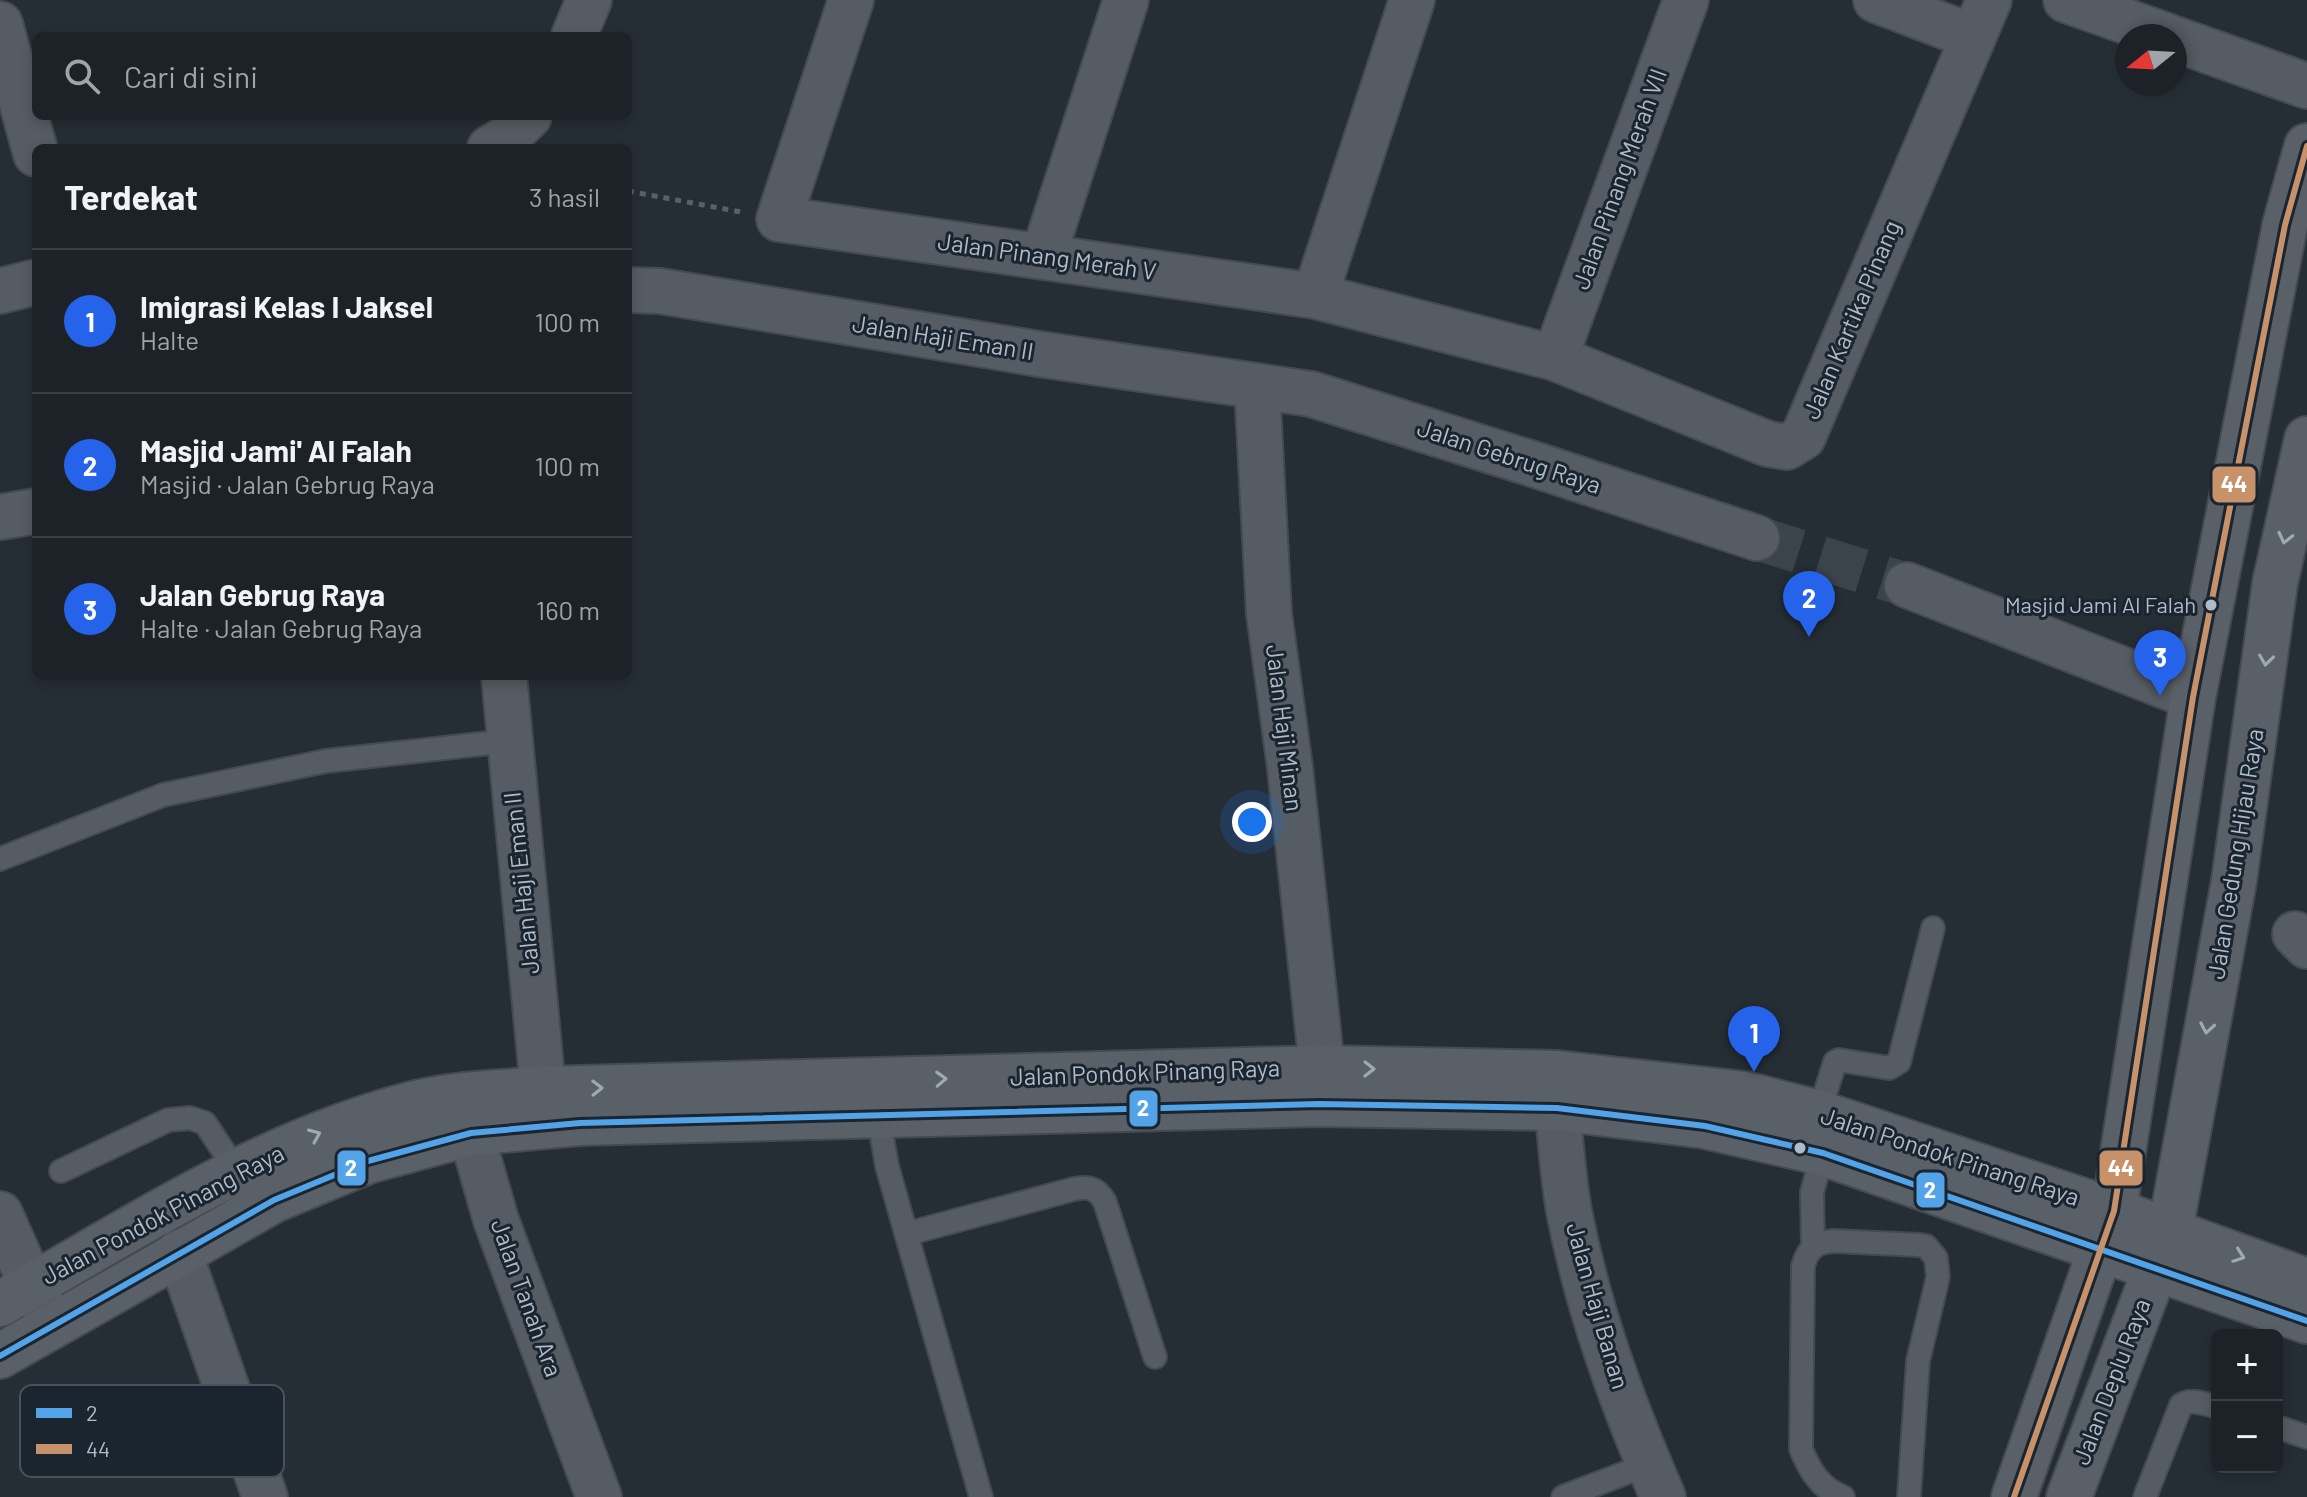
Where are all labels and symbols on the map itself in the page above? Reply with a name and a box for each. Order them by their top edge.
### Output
north arrow [2115,24,2187,96]
street label: Jalan Pinang Merah VII [1565,64,1672,293]
street label: Jalan Kartika Pinang [1796,216,1906,423]
street label: Jalan Pinang Merah V [936,226,1158,285]
street label: Jalan Haji Eman II [850,308,1036,365]
street label: Jalan Gebrug Raya [1414,412,1605,499]
line badge: 44 [2211,465,2257,504]
text: 44 [2221,470,2247,496]
one-way arrow [2277,531,2294,545]
pin: 2 [1783,571,1835,637]
place label: Masjid Jami Al Falah [2005,591,2196,617]
marker: Masjid Jami Al Falah [2203,597,2219,613]
pin: 3 [2134,630,2186,696]
street label: Jalan Haji Minan [1261,643,1310,813]
one-way arrow [2258,653,2275,667]
street label: Jalan Gedung Hijau Raya [2200,726,2269,981]
street label: Jalan Haji Eman II [497,791,545,976]
your location [1232,802,1272,842]
pin: 1 [1728,1006,1780,1072]
one-way arrow [2200,1021,2217,1034]
street label: Jalan Pondok Pinang Raya [1009,1052,1280,1091]
one-way arrow [1363,1060,1376,1078]
one-way arrow [935,1071,948,1088]
one-way arrow [591,1079,604,1097]
line badge: 2 [1128,1089,1159,1128]
text: 2 [1137,1094,1149,1120]
street label: Jalan Pondok Pinang Raya [1817,1100,2083,1211]
one-way arrow [307,1128,321,1144]
street label: Jalan Pondok Pinang Raya [36,1137,288,1290]
unlabelled marker [1792,1140,1808,1156]
line badge: 2 [336,1149,367,1187]
line badge: 44 [2098,1149,2144,1187]
text: 2 [345,1154,357,1180]
text: 44 [2108,1154,2134,1180]
line badge: 2 [1915,1171,1946,1209]
text: 2 [1924,1176,1936,1202]
street label: Jalan Tanah Ara [485,1215,569,1380]
street label: Jalan Haji Banan [1561,1219,1636,1392]
one-way arrow [2231,1246,2245,1263]
street label: Jalan Deplu Raya [2066,1294,2156,1469]
legend [20,1385,284,1477]
text: 2 [86,1399,98,1425]
text: 44 [86,1435,110,1461]

